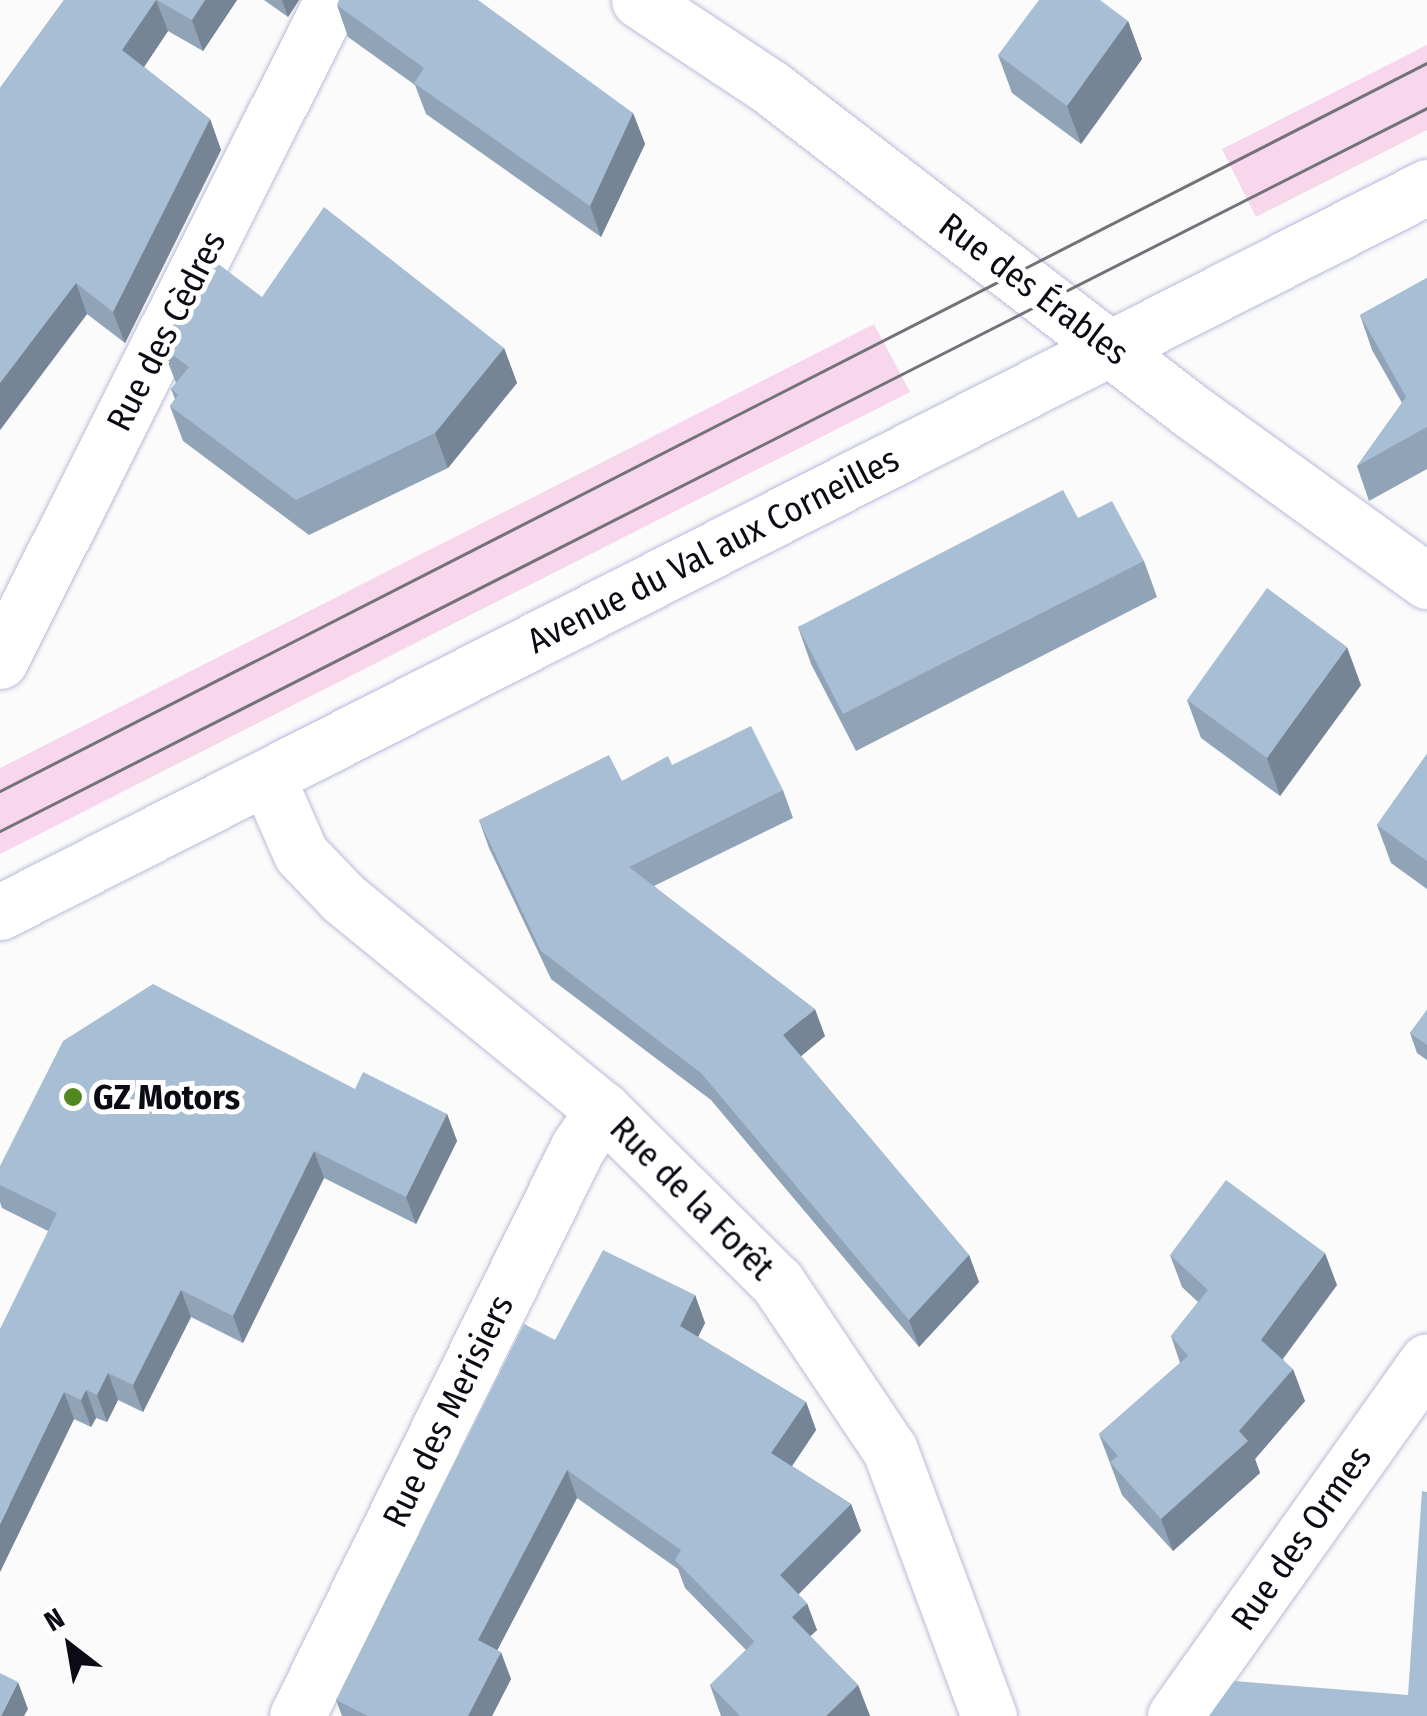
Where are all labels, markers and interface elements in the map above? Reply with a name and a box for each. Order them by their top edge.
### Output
street label: Rue des Érables [931,204,1137,374]
street label: Rue des Cèdres [98,224,234,438]
street label: Avenue du Val aux Corneilles [520,438,906,662]
place label: GZ Motors [93,1076,240,1118]
marker: GZ Motors [62,1086,84,1108]
street label: Rue de la Forêt [601,1107,783,1289]
street label: Rue des Merisiers [374,1288,522,1534]
street label: Rue des Ormes [1222,1438,1380,1638]
north arrow [20,1596,120,1696]
text: N [39,1601,70,1638]

